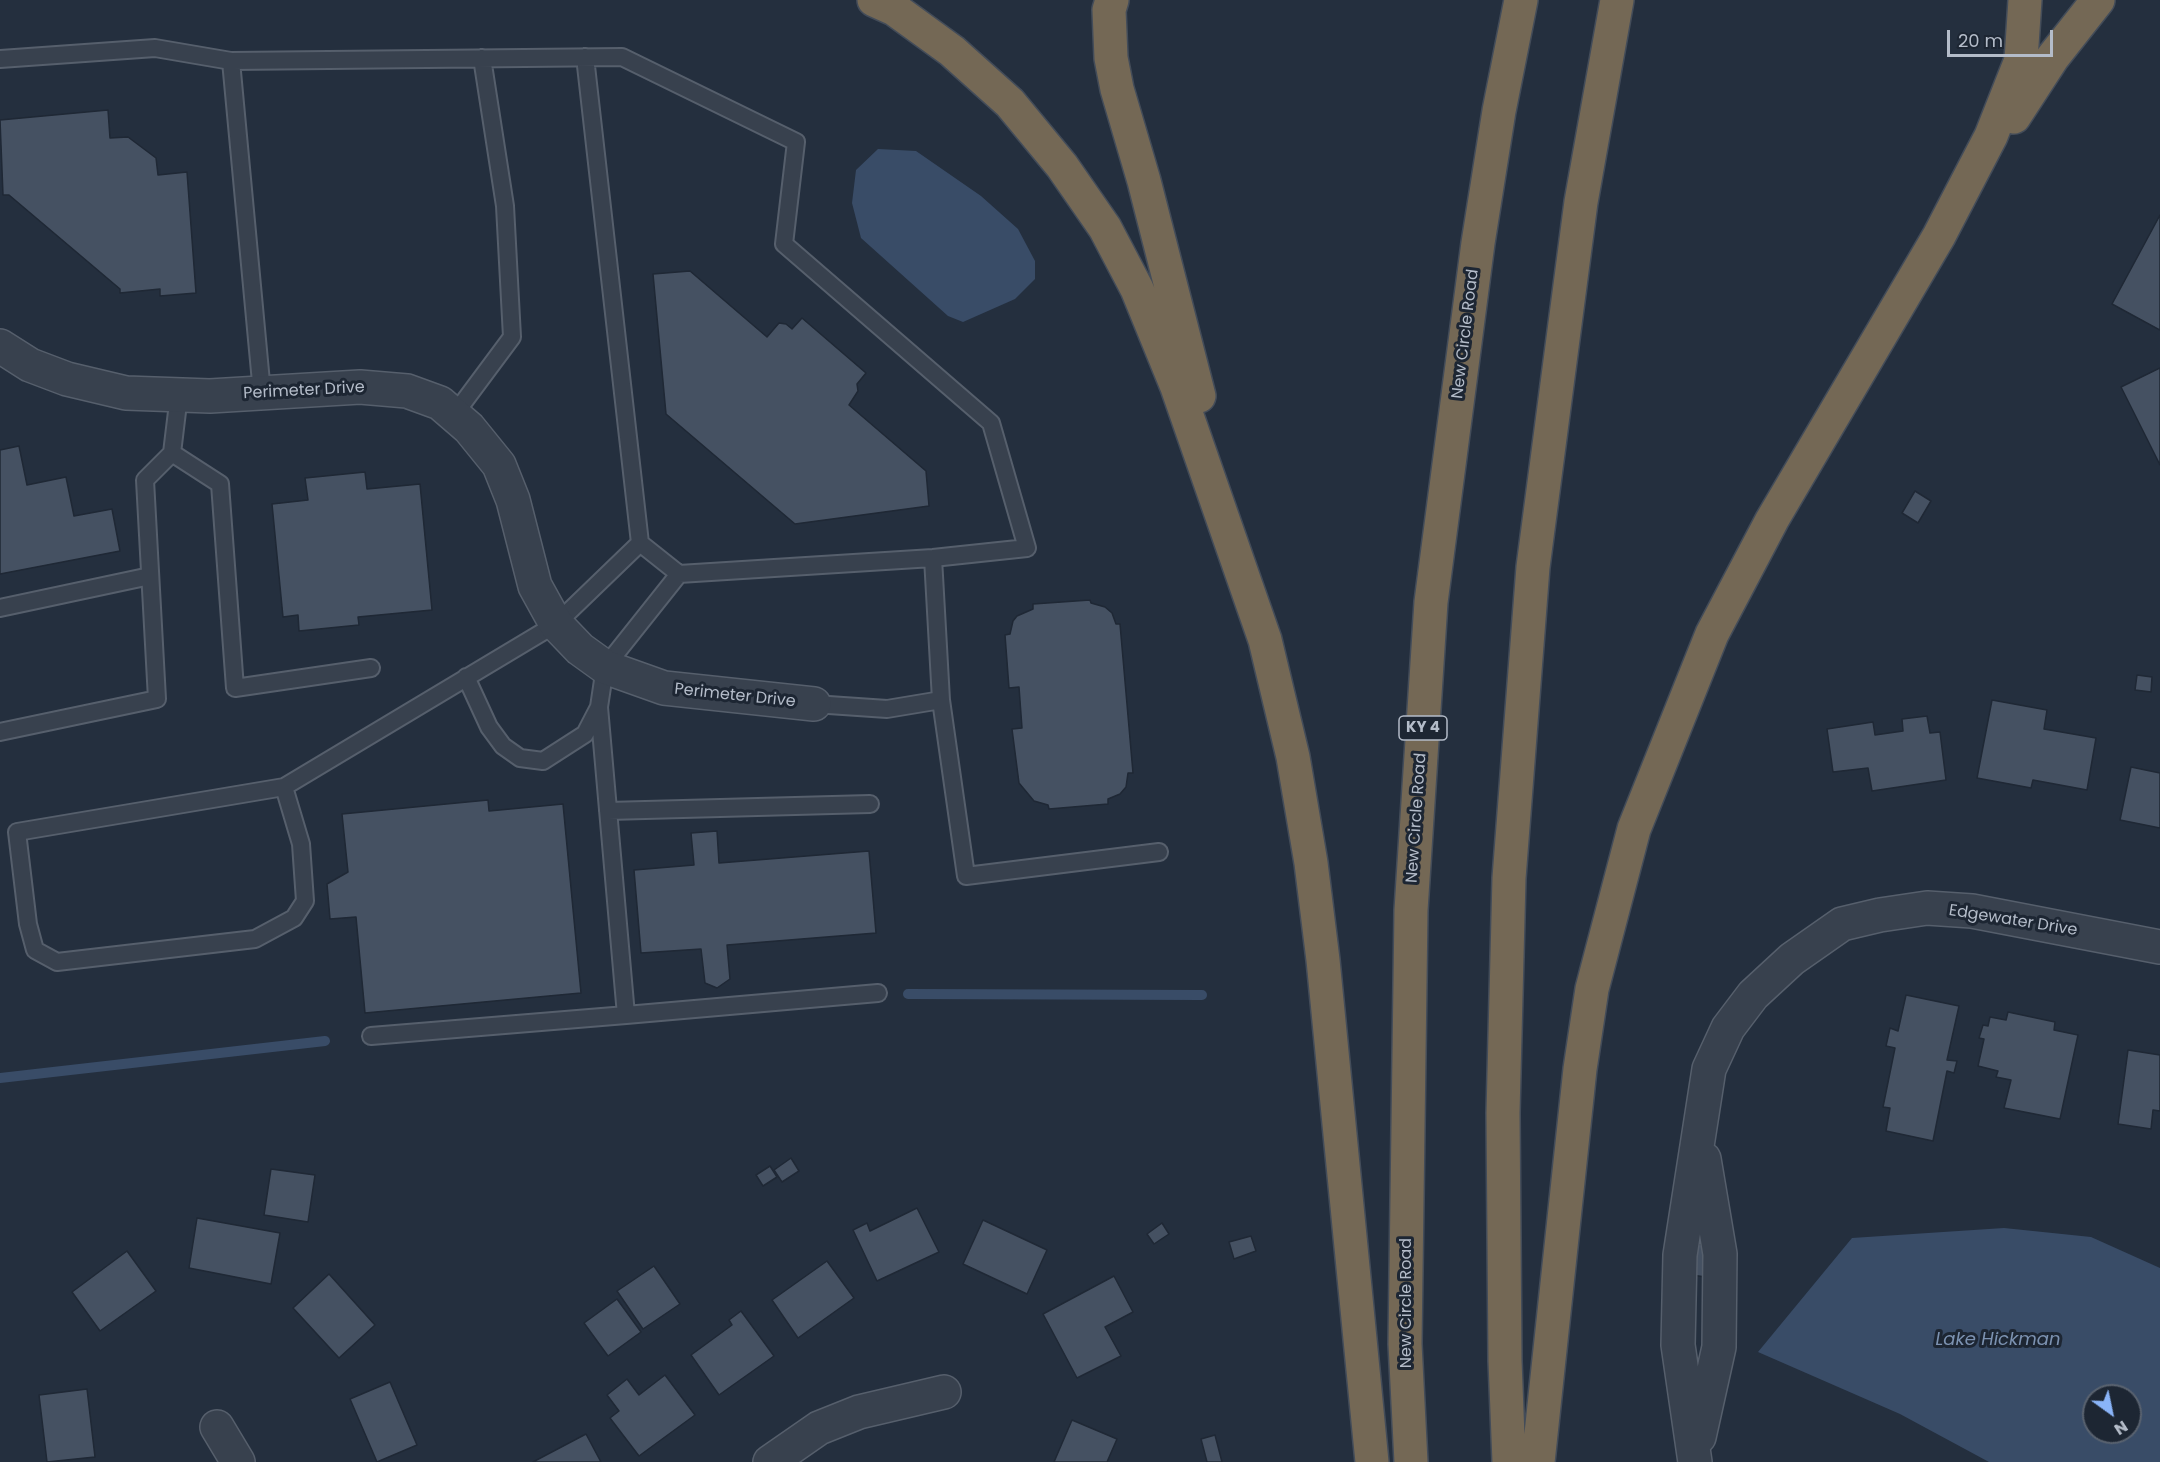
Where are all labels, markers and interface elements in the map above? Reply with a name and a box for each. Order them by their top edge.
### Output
scale bar [1950,18,2056,56]
text: 20 m [1958,28,2003,53]
street label: New Circle Road [1449,268,1483,400]
street label: Perimeter Drive [243,378,365,404]
street label: Perimeter Drive [674,680,796,712]
road number: KY 4 [1399,716,1447,740]
street label: New Circle Road [1403,752,1431,884]
street label: Edgewater Drive [1947,901,2079,941]
street label: New Circle Road [1397,1238,1417,1368]
water label: Lake Hickman [1935,1329,2061,1351]
north arrow [2082,1384,2142,1444]
text: N [2110,1415,2132,1441]

